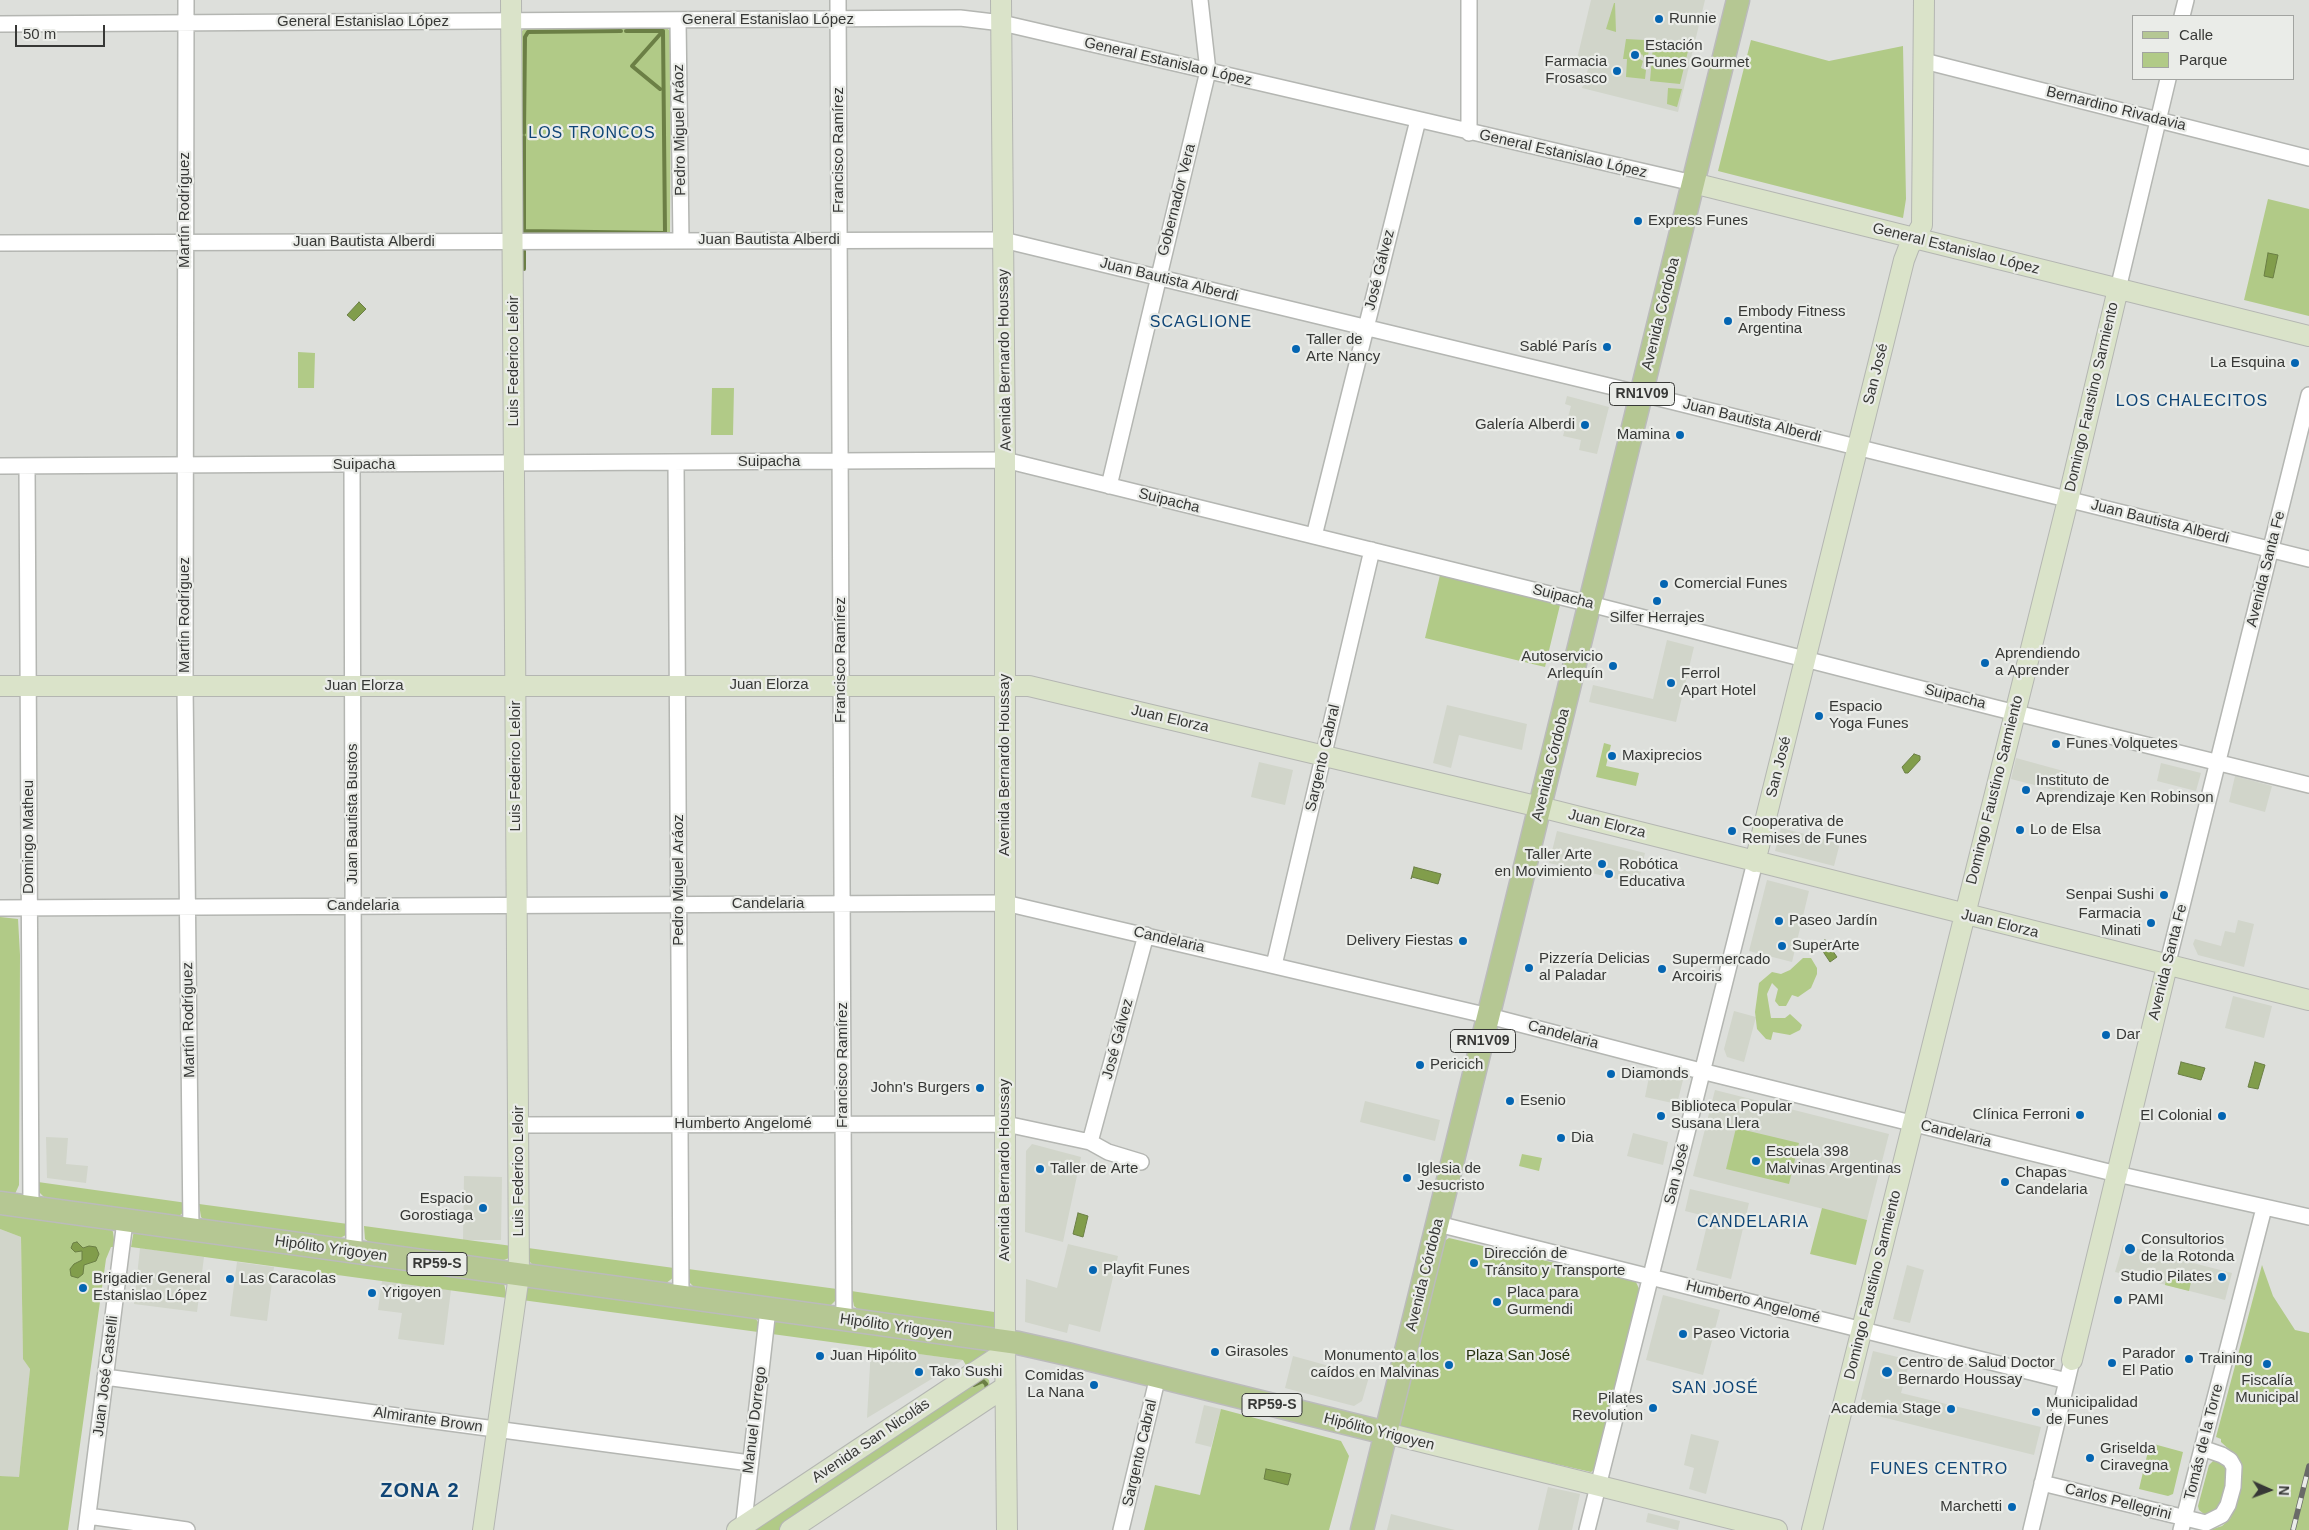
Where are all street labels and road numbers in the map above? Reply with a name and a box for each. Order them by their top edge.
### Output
street label: General Estanislao López [682,11,854,29]
street label: General Estanislao López [277,13,449,31]
street label: General Estanislao López [1082,34,1254,90]
street label: Pedro Miguel Aráoz [670,64,690,196]
street label: Bernardino Rivadavia [2044,83,2188,135]
street label: Francisco Ramírez [830,87,848,213]
street label: General Estanislao López [1477,126,1649,182]
street label: Gobernador Vera [1154,142,1200,258]
street label: Martín Rodríguez [176,152,194,268]
street label: General Estanislao López [1870,219,2042,279]
street label: José Gálvez [1361,228,1399,312]
street label: Juan Bautista Alberdi [698,231,840,249]
street label: Juan Bautista Alberdi [293,233,435,251]
street label: Juan Bautista Alberdi [1098,254,1240,306]
street label: Avenida Córdoba [1638,256,1684,372]
street label: Avenida Bernardo Houssay [994,269,1016,451]
street label: Luis Federico Leloir [505,296,523,426]
street label: Domingo Faustino Sarmiento [2061,300,2123,494]
street label: San José [1860,341,1892,407]
road number: RN1V09 [1610,382,1674,406]
street label: Juan Bautista Alberdi [1681,395,1823,447]
street label: Suipacha [738,453,800,471]
street label: Suipacha [333,456,395,474]
street label: Suipacha [1136,485,1202,517]
street label: Juan Bautista Alberdi [2089,496,2231,548]
street label: Avenida Santa Fe [2243,509,2289,629]
street label: Martín Rodríguez [176,557,194,673]
street label: Suipacha [1530,581,1596,613]
street label: Francisco Ramírez [832,597,850,723]
street label: Avenida Bernardo Houssay [996,674,1014,856]
street label: Juan Elorza [729,676,809,694]
street label: Juan Elorza [324,677,404,695]
street label: Suipacha [1922,681,1988,713]
street label: Domingo Faustino Sarmiento [1963,694,2027,886]
street label: Luis Federico Leloir [507,701,525,831]
street label: Juan Elorza [1129,701,1211,737]
street label: Sargento Cabral [1302,703,1344,813]
street label: Avenida Córdoba [1528,707,1574,823]
street label: San José [1763,734,1795,800]
street label: Juan Bautista Bustos [344,744,362,884]
street label: Domingo Matheu [20,780,38,894]
street label: Juan Elorza [1566,806,1648,842]
street label: Pedro Miguel Aráoz [670,814,688,946]
street label: Candelaria [732,895,804,913]
street label: Candelaria [327,897,399,915]
street label: Avenida Santa Fe [2145,902,2191,1022]
street label: Juan Elorza [1959,906,2041,942]
street label: Candelaria [1132,923,1206,957]
street label: Martín Rodríguez [179,962,199,1078]
street label: José Gálvez [1099,997,1137,1081]
street label: Francisco Ramírez [834,1002,852,1128]
street label: Candelaria [1526,1017,1600,1053]
road number: RN1V09 [1450,1030,1516,1052]
street label: Avenida Bernardo Houssay [996,1079,1014,1261]
street label: Luis Federico Leloir [510,1106,528,1236]
street label: Humberto Angelomé [674,1115,812,1133]
street label: Candelaria [1919,1116,1993,1152]
street label: San José [1661,1141,1693,1207]
street label: Domingo Faustino Sarmiento [1841,1189,1905,1381]
street label: Avenida Córdoba [1402,1217,1448,1333]
street label: Hipólito Yrigoyen [274,1232,388,1266]
road number: RP59-S [407,1252,467,1276]
street label: Humberto Angelomé [1684,1277,1822,1327]
street label: Hipólito Yrigoyen [839,1310,953,1344]
street label: Juan José Castelli [90,1314,122,1438]
street label: Manuel Dorrego [740,1366,770,1474]
street label: Tomás de la Torre [2181,1382,2227,1502]
road number: RP59-S [1242,1394,1302,1416]
street label: Avenida San Nicolás [809,1395,933,1487]
street label: Sargento Cabral [1119,1398,1161,1508]
street label: Almirante Brown [372,1403,484,1437]
street label: Hipólito Yrigoyen [1322,1410,1436,1454]
street label: Carlos Pellegrini [2063,1480,2173,1524]

